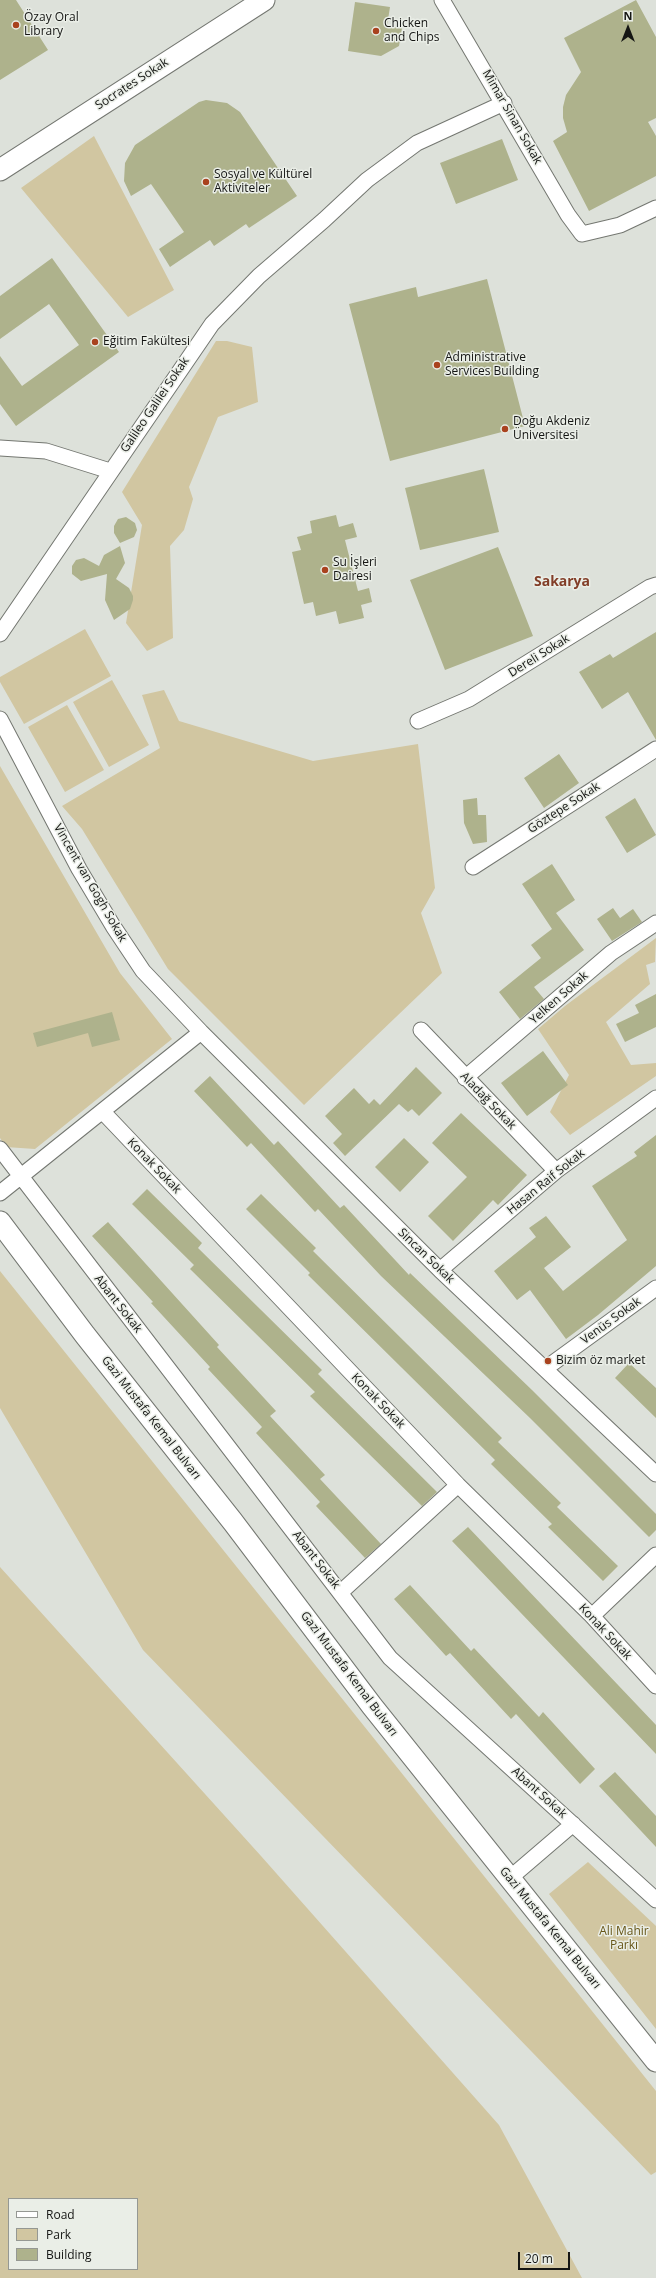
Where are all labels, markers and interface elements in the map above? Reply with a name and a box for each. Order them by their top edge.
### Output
north arrow [608,8,648,48]
text: N [624,8,632,23]
place label: Özay Oral Library [24,11,79,39]
place label: Chicken and Chips [384,17,439,45]
marker: Özay Oral Library [11,20,21,30]
marker: Chicken and Chips [371,26,381,36]
street label: Socrates Sokak [93,55,171,113]
street label: Mimar Sinan Sokak [479,67,545,167]
place label: Sosyal ve Kültürel Aktiviteler [214,168,312,196]
marker: Sosyal ve Kültürel Aktiviteler [201,177,211,187]
place label: Eğitim Fakültesi [103,335,190,349]
marker: Eğitim Fakültesi [90,337,100,347]
place label: Administrative Services Building [445,351,539,379]
street label: Galileo Galilei Sokak [118,355,192,455]
marker: Administrative Services Building [432,360,442,370]
place label: Doğu Akdeniz Üniversitesi [513,415,590,443]
marker: Doğu Akdeniz Üniversitesi [500,424,510,434]
place label: Su İşleri Dairesi [333,556,377,584]
marker: Su İşleri Dairesi [320,565,330,575]
district label: Sakarya [534,574,590,590]
street label: Dereli Sokak [506,632,572,680]
street label: Göztepe Sokak [525,779,603,837]
street label: Vincent van Gogh Sokak [50,821,130,945]
street label: Yelken Sokak [527,969,591,1027]
street label: Aladağ Sokak [457,1069,519,1133]
street label: Konak Sokak [124,1135,184,1197]
street label: Hasan Raif Sokak [504,1146,588,1218]
street label: Sincan Sokak [395,1225,457,1287]
street label: Abant Sokak [91,1272,145,1336]
street label: Venüs Sokak [578,1294,644,1348]
street label: Gazi Mustafa Kemal Bulvarı [98,1353,204,1483]
place label: Bizim öz market [556,1354,646,1368]
marker: Bizim öz market [543,1356,553,1366]
street label: Konak Sokak [348,1370,408,1432]
street label: Abant Sokak [289,1528,343,1592]
street label: Konak Sokak [575,1601,635,1663]
street label: Gazi Mustafa Kemal Bulvarı [297,1609,401,1739]
street label: Abant Sokak [508,1764,570,1822]
street label: Gazi Mustafa Kemal Bulvarı [496,1864,604,1992]
park label: Ali Mahir Parkı [599,1925,649,1953]
legend [8,2198,138,2270]
text: Road [46,2206,75,2223]
text: Park [46,2226,71,2243]
scale bar [520,2244,572,2270]
text: Building [46,2246,91,2263]
text: 20 m [525,2250,553,2267]

